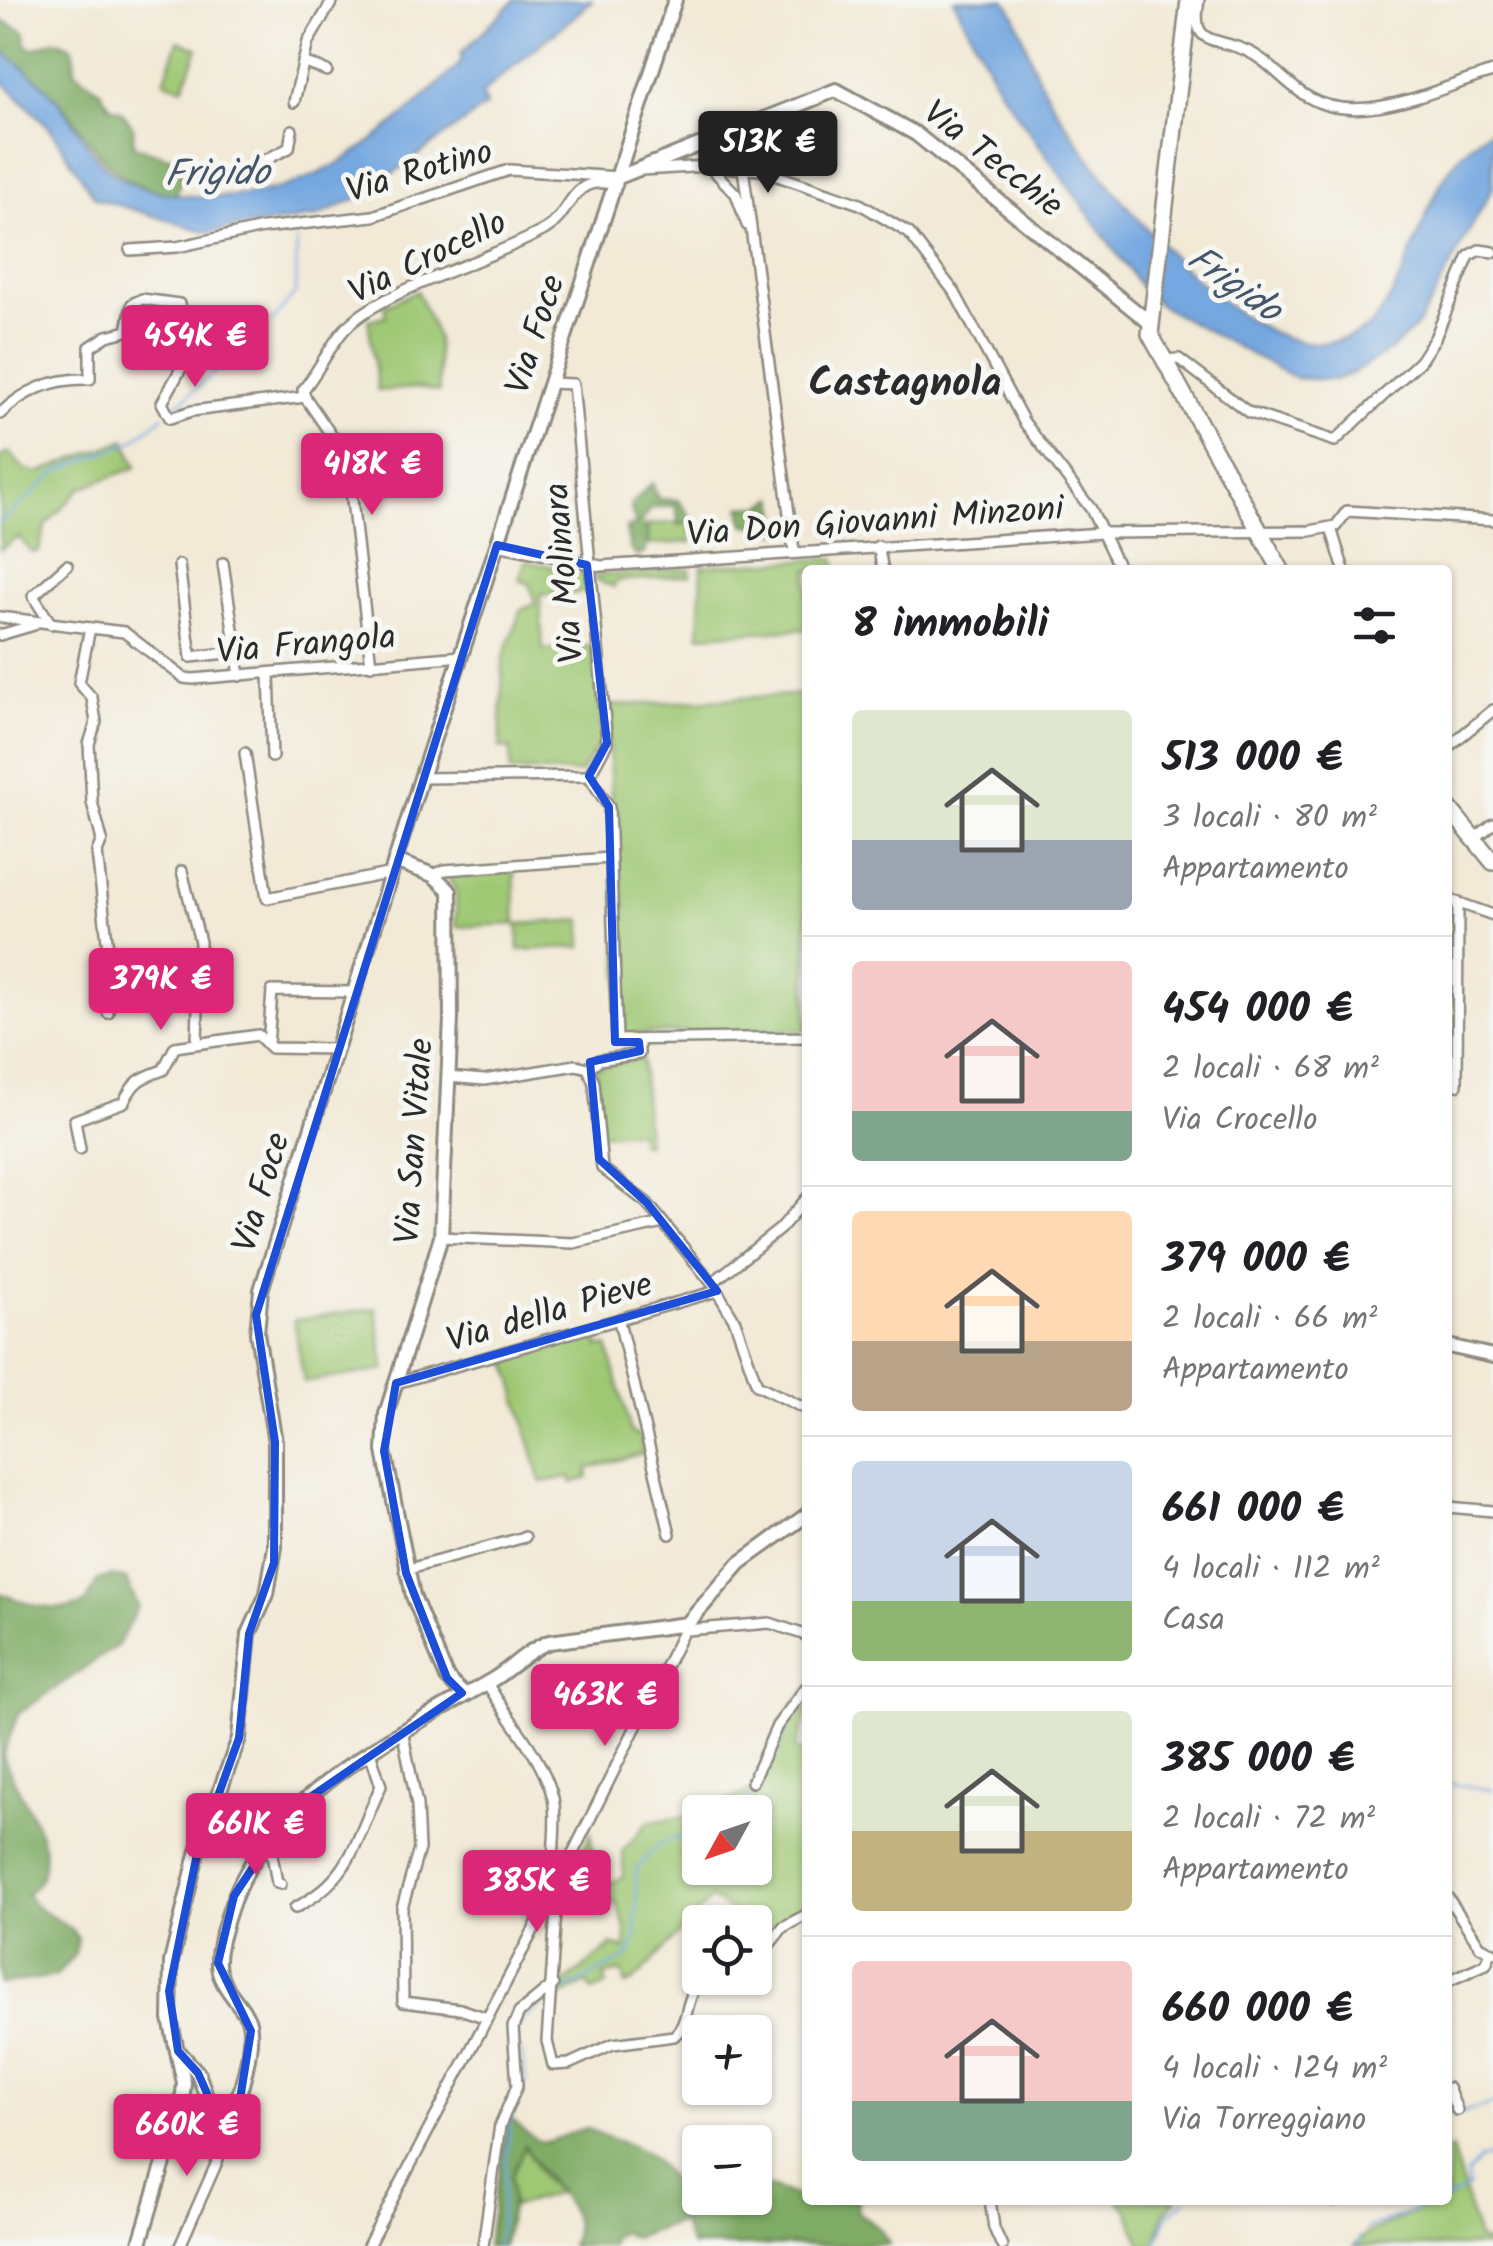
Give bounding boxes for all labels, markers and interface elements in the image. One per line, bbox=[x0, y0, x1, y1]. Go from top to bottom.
street label: Via Tecchie bbox=[910, 87, 1075, 234]
pin: 513K € bbox=[687, 111, 849, 196]
text: 513K € bbox=[720, 118, 816, 169]
street label: Via Rotino bbox=[340, 125, 500, 220]
water label: Frigido bbox=[164, 144, 273, 206]
street label: Via Crocello bbox=[340, 196, 517, 321]
water label: Frigido bbox=[1173, 231, 1296, 342]
street label: Via Foce bbox=[491, 268, 583, 402]
pin: 454K € bbox=[114, 305, 276, 390]
text: 454K € bbox=[144, 312, 246, 363]
district label: Castagnola bbox=[809, 352, 1001, 416]
pin: 418K € bbox=[291, 433, 453, 518]
text: 418K € bbox=[323, 440, 421, 491]
street label: Via Molinara bbox=[530, 480, 602, 665]
street label: Via Don Giovanni Minzoni bbox=[685, 482, 1067, 564]
text: 8 immobili bbox=[852, 592, 1049, 659]
icon: filters bbox=[1347, 598, 1402, 653]
street label: Via Frangola bbox=[214, 610, 398, 682]
text: 513 000 € bbox=[1162, 726, 1343, 793]
icon: home bbox=[932, 750, 1052, 870]
text: 3 locali · 80 m² bbox=[1162, 793, 1377, 844]
text: Appartamento bbox=[1162, 844, 1349, 895]
pin: 379K € bbox=[80, 948, 242, 1033]
text: 379K € bbox=[111, 955, 211, 1006]
text: 454 000 € bbox=[1162, 977, 1353, 1044]
icon: home bbox=[932, 1001, 1052, 1121]
street label: Via San Vitale bbox=[381, 1036, 451, 1246]
text: 2 locali · 68 m² bbox=[1162, 1044, 1379, 1095]
text: Via Crocello bbox=[1162, 1095, 1318, 1146]
street label: Via Foce bbox=[218, 1126, 308, 1260]
text: 379 000 € bbox=[1162, 1227, 1350, 1294]
icon: home bbox=[932, 1251, 1052, 1371]
street label: Via della Pieve bbox=[440, 1258, 660, 1370]
text: 2 locali · 66 m² bbox=[1162, 1294, 1377, 1345]
text: Appartamento bbox=[1162, 1345, 1349, 1396]
text: 661 000 € bbox=[1162, 1477, 1344, 1544]
icon: home bbox=[932, 1501, 1052, 1621]
text: 4 locali · 112 m² bbox=[1162, 1544, 1380, 1595]
text: Casa bbox=[1162, 1595, 1225, 1646]
pin: 463K € bbox=[524, 1664, 686, 1749]
text: 463K € bbox=[553, 1671, 657, 1722]
text: 385 000 € bbox=[1162, 1727, 1355, 1794]
icon: home bbox=[932, 1751, 1052, 1871]
pin: 661K € bbox=[175, 1793, 337, 1878]
text: 2 locali · 72 m² bbox=[1162, 1794, 1375, 1845]
north arrow bbox=[682, 1795, 772, 1885]
map controls bbox=[682, 1795, 772, 2215]
text: 661K € bbox=[208, 1800, 304, 1851]
text: Appartamento bbox=[1162, 1845, 1349, 1896]
pin: 385K € bbox=[456, 1850, 618, 1935]
text: 385K € bbox=[485, 1857, 589, 1908]
button: locate bbox=[682, 1905, 772, 1995]
text: 660 000 € bbox=[1162, 1977, 1353, 2044]
icon: home bbox=[932, 2001, 1052, 2121]
button: + bbox=[682, 2015, 772, 2105]
text: 4 locali · 124 m² bbox=[1162, 2044, 1387, 2095]
pin: 660K € bbox=[106, 2094, 268, 2179]
text: Via Torreggiano bbox=[1162, 2095, 1366, 2146]
text: 660K € bbox=[136, 2101, 238, 2152]
button: − bbox=[682, 2125, 772, 2215]

